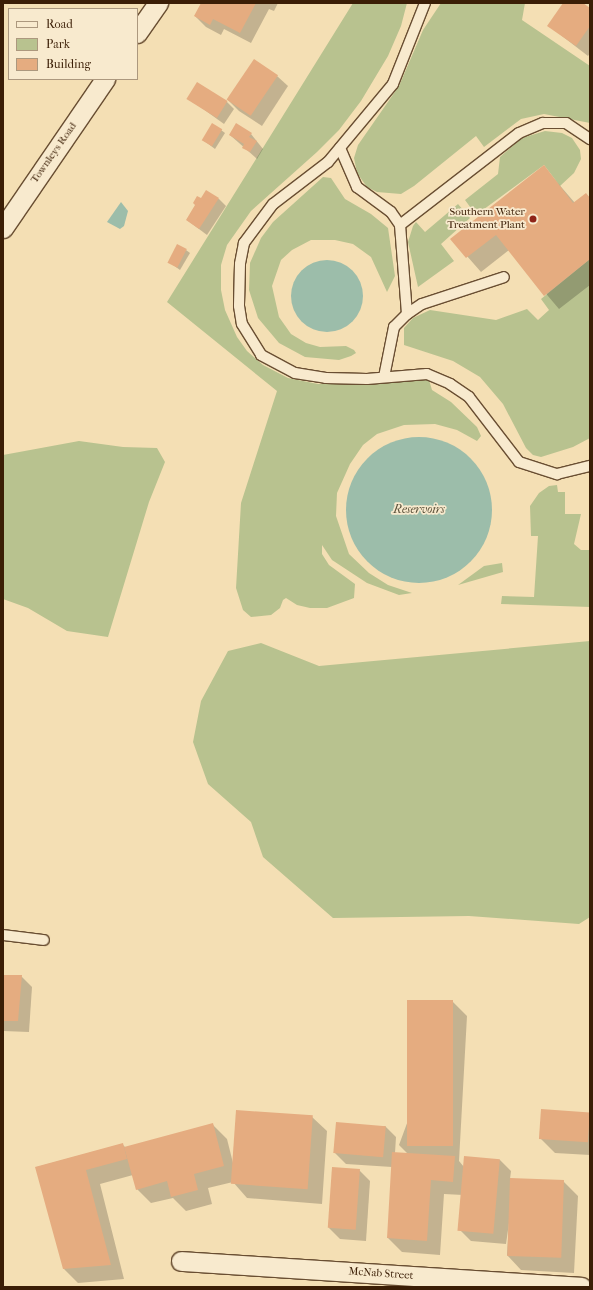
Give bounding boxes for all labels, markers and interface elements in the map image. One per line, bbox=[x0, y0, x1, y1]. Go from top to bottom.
legend bbox=[8, 8, 138, 80]
text: Road bbox=[46, 17, 73, 31]
text: Park bbox=[46, 37, 70, 51]
text: Building bbox=[46, 57, 91, 71]
street label: Townleys Road bbox=[28, 120, 80, 186]
place label: Southern Water Treatment Plant bbox=[447, 206, 525, 232]
marker: Southern Water Treatment Plant bbox=[528, 214, 538, 224]
water label: Reservoirs bbox=[393, 503, 445, 517]
street label: McNab Street bbox=[348, 1265, 414, 1283]

